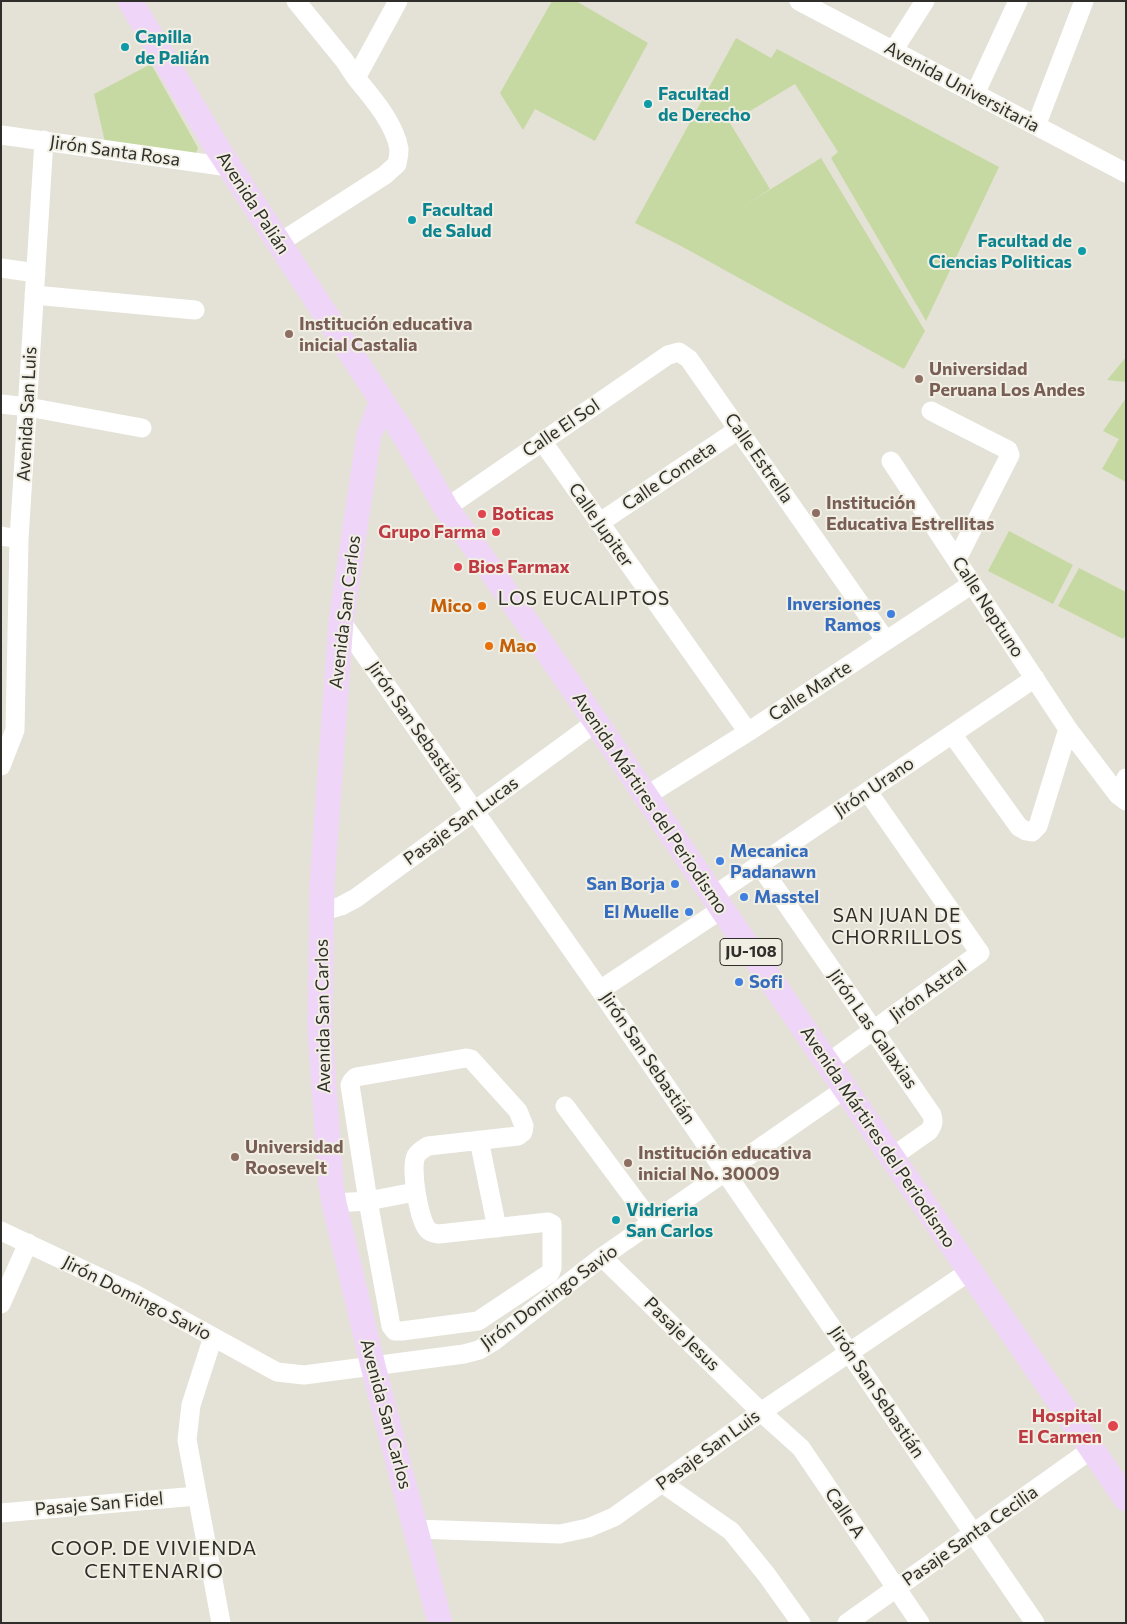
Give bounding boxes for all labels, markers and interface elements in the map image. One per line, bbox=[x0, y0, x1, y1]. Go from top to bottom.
place label: Capilla de Palián bbox=[135, 26, 209, 68]
street label: Avenida Universitaria bbox=[881, 37, 1043, 137]
marker: Capilla de Palián bbox=[119, 41, 131, 53]
place label: Facultad de Derecho bbox=[658, 83, 751, 126]
marker: Facultad de Derecho bbox=[642, 98, 654, 110]
street label: Jirón Santa Rosa bbox=[48, 131, 182, 171]
street label: Avenida Palián bbox=[212, 148, 294, 258]
place label: Facultad de Salud bbox=[422, 199, 493, 242]
marker: Facultad de Salud bbox=[406, 214, 418, 226]
place label: Facultad de Ciencias Politicas bbox=[928, 230, 1072, 272]
marker: Facultad de Ciencias Politicas bbox=[1076, 245, 1088, 257]
place label: Institución educativa inicial Castalia bbox=[299, 313, 472, 356]
marker: Institución educativa inicial Castalia bbox=[283, 328, 295, 340]
street label: Avenida San Luis bbox=[13, 346, 41, 482]
place label: Universidad Peruana Los Andes bbox=[929, 358, 1085, 400]
marker: Universidad Peruana Los Andes bbox=[913, 373, 925, 385]
street label: Calle El Sol bbox=[518, 394, 604, 462]
street label: Calle Estrella bbox=[720, 409, 798, 507]
street label: Calle Cometa bbox=[618, 437, 720, 515]
street label: Calle Jupiter bbox=[564, 479, 638, 571]
place label: Institución Educativa Estrellitas bbox=[826, 492, 994, 534]
place label: Boticas bbox=[492, 503, 554, 525]
marker: Institución Educativa Estrellitas bbox=[810, 507, 822, 519]
marker: Boticas bbox=[476, 508, 488, 520]
place label: Grupo Farma bbox=[378, 521, 486, 543]
marker: Grupo Farma bbox=[490, 526, 502, 538]
street label: Avenida San Carlos bbox=[325, 534, 365, 690]
street label: Calle Neptuno bbox=[947, 553, 1029, 661]
place label: Bios Farmax bbox=[468, 556, 570, 578]
marker: Bios Farmax bbox=[452, 561, 464, 573]
district label: LOS EUCALIPTOS bbox=[496, 588, 672, 610]
place label: Inversiones Ramos bbox=[787, 593, 881, 636]
place label: Mico bbox=[430, 595, 472, 617]
marker: Mico bbox=[476, 600, 488, 612]
marker: Inversiones Ramos bbox=[885, 608, 897, 620]
place label: Mao bbox=[499, 635, 536, 657]
marker: Mao bbox=[483, 640, 495, 652]
street label: Calle Marte bbox=[765, 656, 855, 726]
street label: Jirón San Sebastián bbox=[363, 657, 469, 797]
street label: Avenida Mártires del Periodismo bbox=[568, 688, 732, 918]
street label: Jirón Urano bbox=[830, 752, 918, 822]
street label: Pasaje San Lucas bbox=[399, 772, 523, 870]
place label: Mecanica Padanawn bbox=[730, 840, 816, 882]
marker: Mecanica Padanawn bbox=[714, 855, 726, 867]
place label: San Borja bbox=[586, 873, 665, 895]
marker: San Borja bbox=[669, 878, 681, 890]
place label: Masstel bbox=[754, 886, 819, 908]
marker: Masstel bbox=[738, 891, 750, 903]
place label: El Muelle bbox=[604, 901, 679, 923]
district label: SAN JUAN DE CHORRILLOS bbox=[830, 905, 964, 949]
marker: El Muelle bbox=[683, 906, 695, 918]
street label: Avenida San Carlos bbox=[311, 939, 335, 1093]
road number: JU-108 bbox=[720, 939, 782, 966]
street label: Jirón Astral bbox=[885, 956, 971, 1026]
street label: Jirón Las Galaxias bbox=[824, 965, 922, 1093]
place label: Sofi bbox=[749, 971, 783, 993]
marker: Sofi bbox=[733, 976, 745, 988]
street label: Jirón San Sebastián bbox=[596, 988, 700, 1128]
street label: Avenida Mártires del Periodismo bbox=[796, 1022, 960, 1252]
place label: Universidad Roosevelt bbox=[245, 1136, 344, 1178]
place label: Institución educativa inicial No. 30009 bbox=[638, 1142, 811, 1184]
marker: Universidad Roosevelt bbox=[229, 1151, 241, 1163]
marker: Institución educativa inicial No. 30009 bbox=[622, 1157, 634, 1169]
place label: Vidrieria San Carlos bbox=[626, 1199, 713, 1242]
marker: Vidrieria San Carlos bbox=[610, 1214, 622, 1226]
street label: Jirón Domingo Savio bbox=[476, 1240, 622, 1354]
street label: Jirón Domingo Savio bbox=[59, 1251, 215, 1345]
street label: Pasaje Jesus bbox=[640, 1293, 724, 1375]
street label: Jirón San Sebastián bbox=[825, 1322, 929, 1462]
street label: Avenida San Carlos bbox=[356, 1337, 416, 1491]
street label: Pasaje San Luis bbox=[652, 1405, 764, 1495]
place label: Hospital El Carmen bbox=[1018, 1405, 1102, 1448]
marker: Hospital El Carmen bbox=[1106, 1419, 1120, 1433]
street label: Pasaje Santa Cecilia bbox=[898, 1481, 1042, 1591]
street label: Calle A bbox=[820, 1484, 870, 1542]
street label: Pasaje San Fidel bbox=[34, 1488, 164, 1520]
district label: COOP. DE VIVIENDA CENTENARIO bbox=[49, 1536, 259, 1583]

